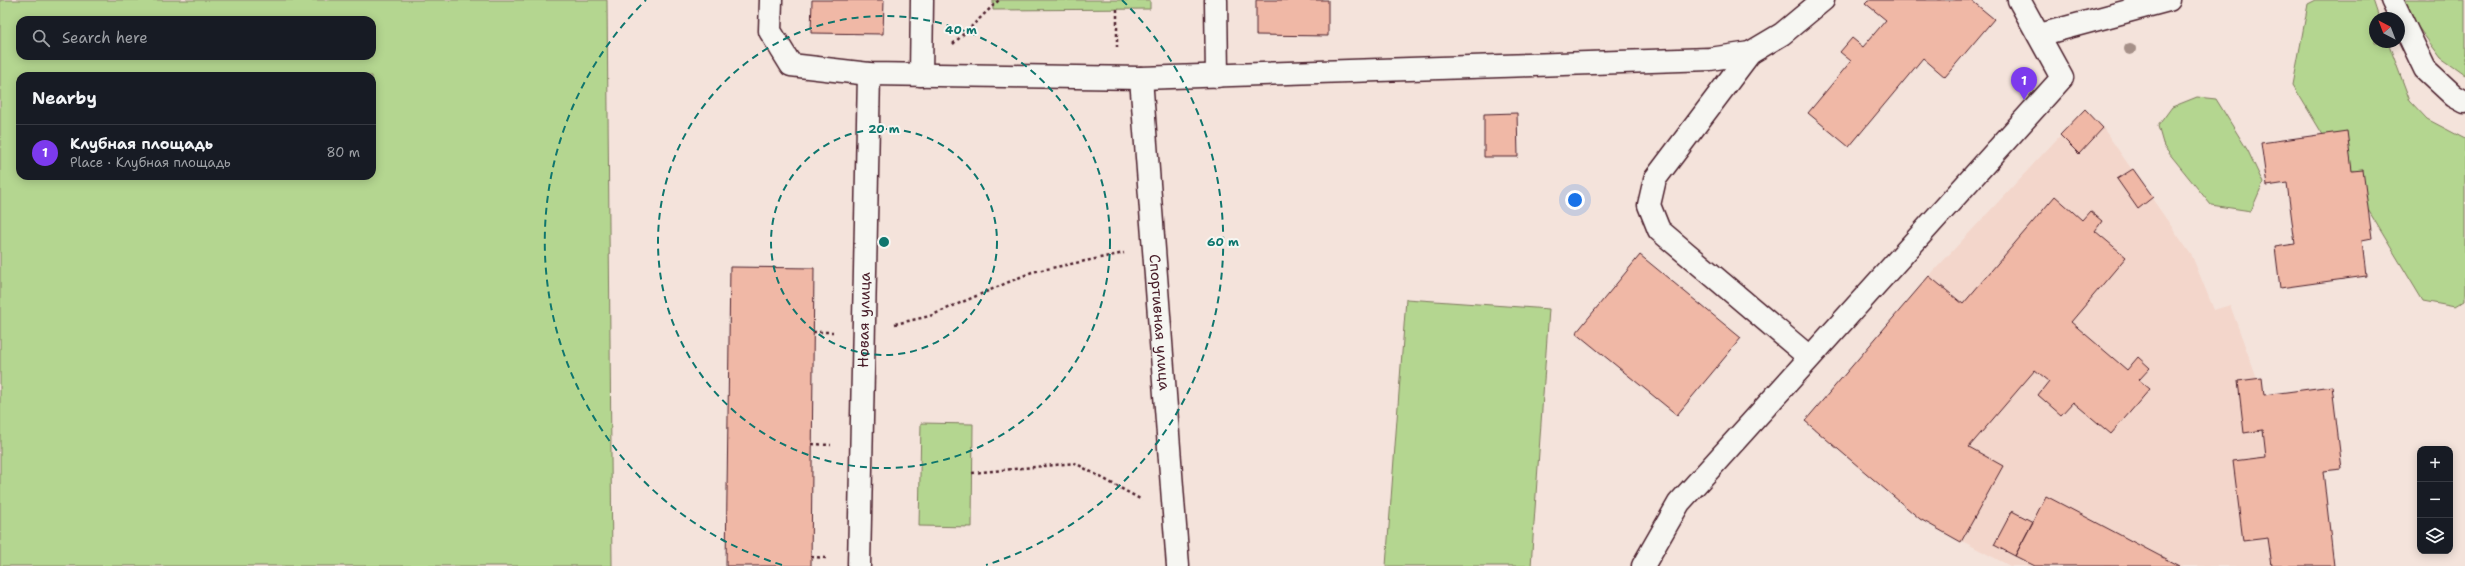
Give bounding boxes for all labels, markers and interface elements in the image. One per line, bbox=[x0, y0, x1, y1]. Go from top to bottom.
north arrow bbox=[2369, 12, 2405, 48]
search box bbox=[16, 16, 376, 60]
text: 40 m bbox=[945, 22, 977, 38]
icon: search bbox=[30, 27, 52, 49]
text: Search here bbox=[62, 28, 148, 48]
pin: 1 bbox=[2011, 67, 2037, 100]
text: Nearby bbox=[32, 87, 97, 109]
text: 20 m bbox=[868, 121, 900, 137]
text: Клубная площадь bbox=[70, 134, 213, 154]
text: 1 bbox=[42, 144, 48, 161]
text: 80 m bbox=[326, 144, 360, 161]
text: Place · Клубная площадь bbox=[70, 154, 231, 171]
your location bbox=[1565, 190, 1585, 210]
text: 60 m bbox=[1207, 234, 1239, 250]
centre of rings bbox=[877, 235, 891, 249]
street label: Спортивная улица bbox=[1144, 253, 1175, 392]
street label: Новая улица bbox=[853, 271, 875, 368]
map controls bbox=[2417, 446, 2453, 554]
button: + bbox=[2417, 446, 2453, 482]
button: − bbox=[2417, 482, 2453, 518]
button: layers bbox=[2417, 518, 2453, 554]

